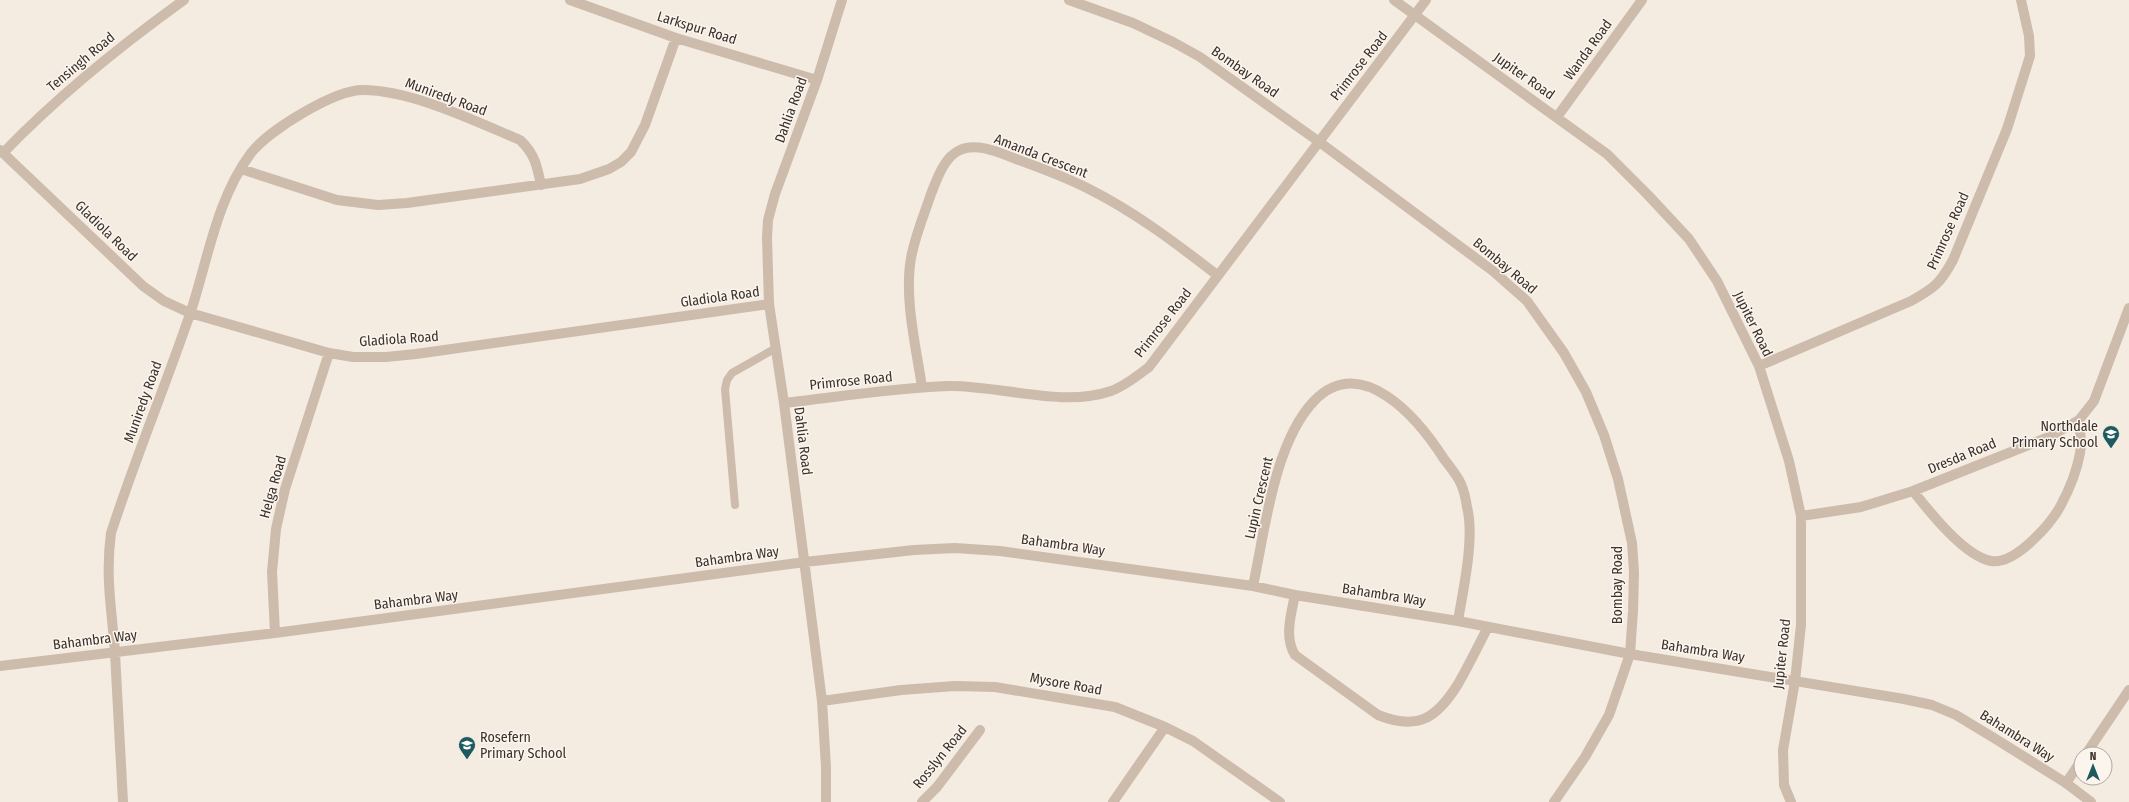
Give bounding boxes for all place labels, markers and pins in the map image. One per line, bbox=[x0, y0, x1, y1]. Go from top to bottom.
place label: Northdale Primary School bbox=[2012, 418, 2098, 451]
school or university icon: Northdale Primary School bbox=[2101, 424, 2121, 449]
place label: Rosefern Primary School bbox=[480, 729, 567, 762]
school or university icon: Rosefern Primary School bbox=[457, 735, 477, 760]

